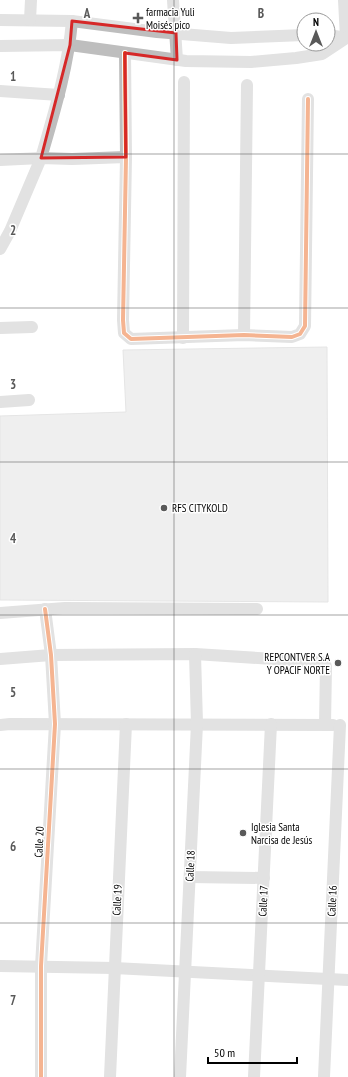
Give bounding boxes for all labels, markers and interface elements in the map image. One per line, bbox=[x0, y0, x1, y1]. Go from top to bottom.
text: A bbox=[83, 5, 91, 22]
place label: farmacia Yuli Moisés pico bbox=[146, 5, 195, 32]
text: B bbox=[258, 5, 264, 22]
north arrow bbox=[296, 12, 336, 52]
marker: farmacia Yuli Moisés pico bbox=[133, 13, 143, 23]
text: N bbox=[313, 15, 319, 29]
text: 1 bbox=[10, 68, 16, 85]
text: 2 bbox=[10, 222, 16, 239]
text: 3 bbox=[10, 376, 16, 393]
place label: RFS CITYKOLD bbox=[172, 501, 228, 515]
marker: RFS CITYKOLD bbox=[159, 503, 169, 513]
text: 4 bbox=[10, 530, 17, 547]
place label: REPCONTVER S.A Y OPACIF NORTE bbox=[264, 650, 331, 677]
marker: REPCONTVER S.A Y OPACIF NORTE bbox=[333, 658, 343, 668]
text: 5 bbox=[10, 684, 16, 701]
place label: Iglesia Santa Narcisa de Jesús bbox=[251, 820, 312, 847]
street label: Calle 20 bbox=[31, 826, 47, 858]
marker: Iglesia Santa Narcisa de Jesús bbox=[238, 828, 248, 838]
text: 6 bbox=[10, 838, 16, 855]
street label: Calle 18 bbox=[182, 850, 198, 882]
street label: Calle 19 bbox=[109, 884, 125, 916]
street label: Calle 17 bbox=[255, 885, 271, 917]
street label: Calle 16 bbox=[324, 885, 340, 917]
text: 7 bbox=[10, 992, 16, 1009]
scale bar bbox=[208, 1039, 297, 1065]
text: 50 m bbox=[214, 1045, 235, 1060]

